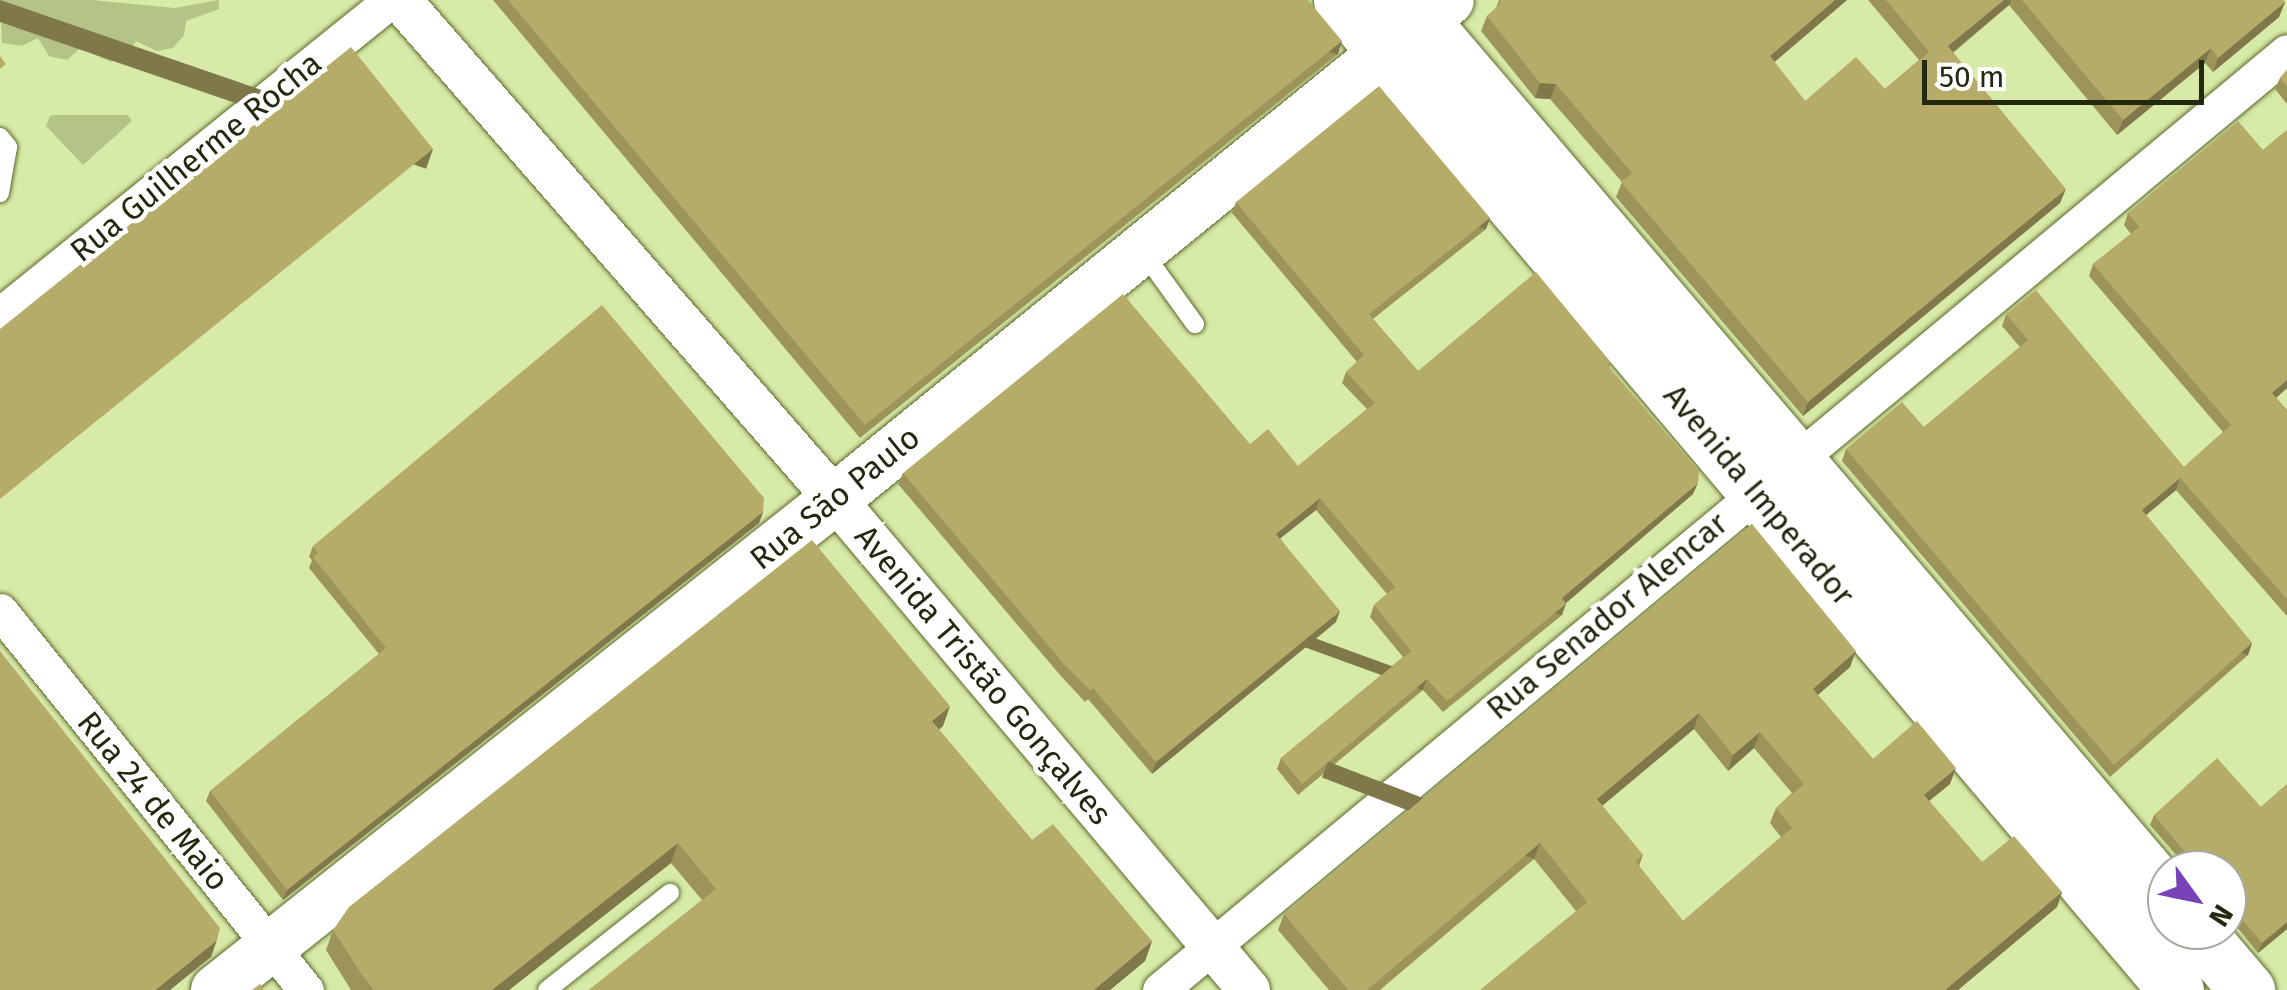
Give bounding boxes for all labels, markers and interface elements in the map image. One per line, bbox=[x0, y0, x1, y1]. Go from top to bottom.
scale bar bbox=[1927, 40, 2210, 102]
street label: Rua Guilherme Rocha bbox=[63, 44, 329, 270]
text: 50 m bbox=[1939, 59, 2004, 95]
street label: Avenida Imperador bbox=[1655, 377, 1863, 613]
street label: Rua São Paulo bbox=[743, 418, 927, 578]
street label: Rua Senador Alencar bbox=[1479, 504, 1735, 728]
street label: Avenida Tristão Gonçalves bbox=[847, 518, 1119, 832]
street label: Rua 24 de Maio bbox=[69, 704, 237, 898]
north arrow bbox=[2147, 850, 2247, 950]
text: N bbox=[2202, 899, 2240, 932]

